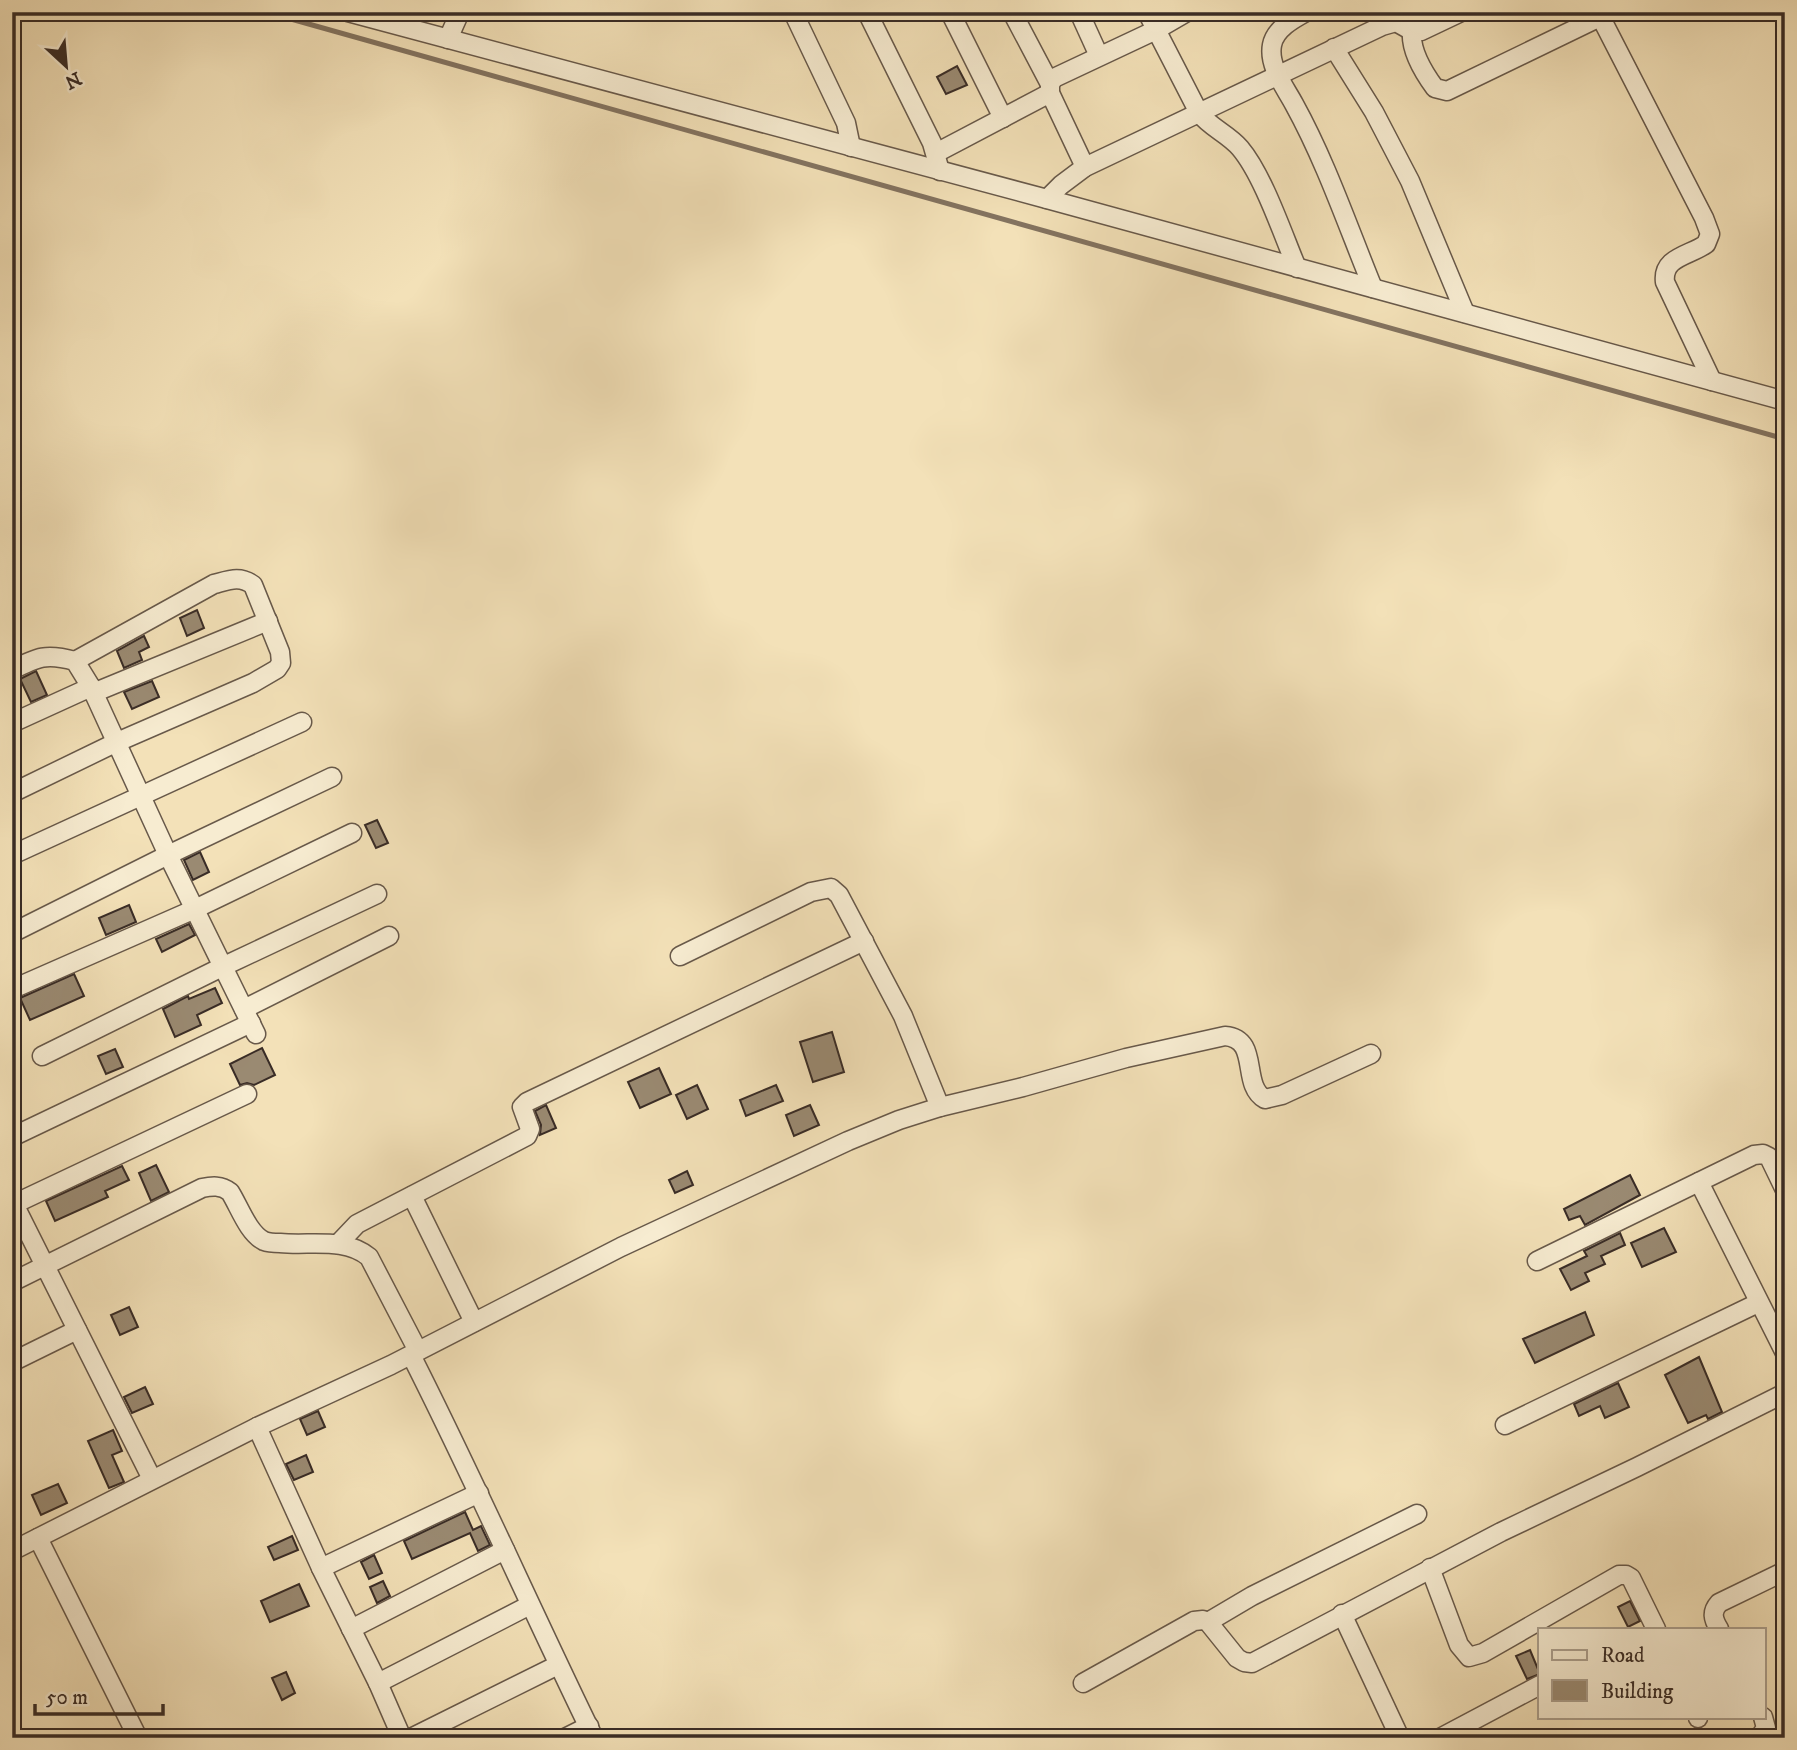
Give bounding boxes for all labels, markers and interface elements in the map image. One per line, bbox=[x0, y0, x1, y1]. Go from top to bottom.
north arrow bbox=[32, 32, 102, 102]
text: N bbox=[60, 66, 85, 94]
legend bbox=[1538, 1628, 1766, 1718]
text: Road bbox=[1601, 1643, 1645, 1669]
scale bar bbox=[35, 1673, 163, 1717]
text: Building bbox=[1601, 1679, 1674, 1705]
text: 50 m bbox=[46, 1685, 88, 1711]

